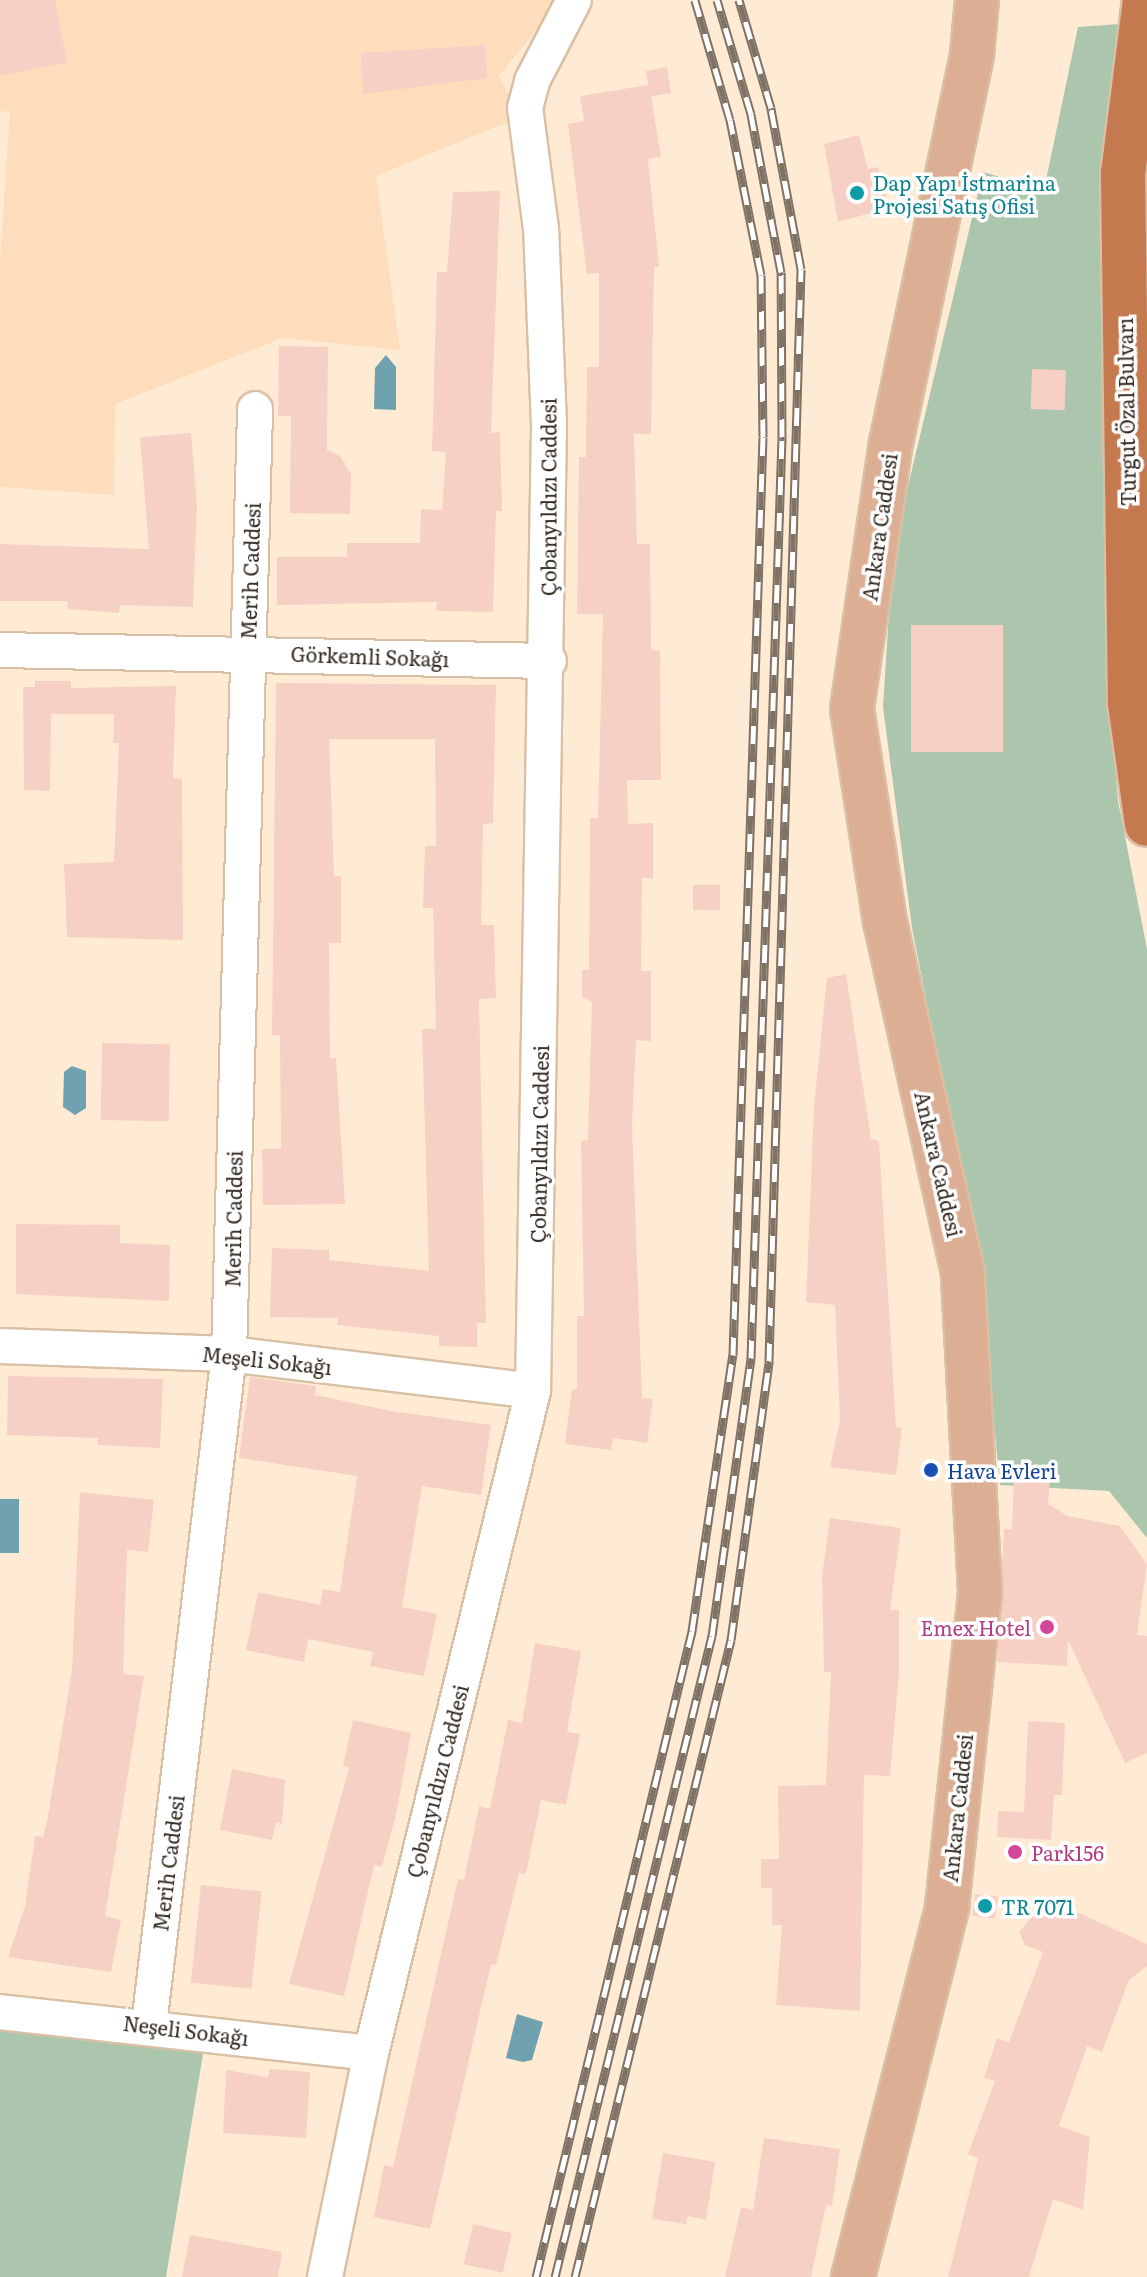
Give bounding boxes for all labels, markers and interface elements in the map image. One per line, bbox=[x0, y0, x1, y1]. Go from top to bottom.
place label: Dap Yapı İstmarina Projesi Satış Ofisi bbox=[873, 170, 1056, 217]
marker: Dap Yapı İstmarina Projesi Satış Ofisi bbox=[848, 184, 866, 202]
street label: Turgut Özal Bulvarı bbox=[1112, 318, 1140, 506]
street label: Çobanyıldızı Caddesi bbox=[536, 398, 560, 596]
street label: Ankara Caddesi bbox=[857, 452, 901, 602]
street label: Merih Caddesi bbox=[236, 502, 264, 640]
street label: Görkemli Sokağı bbox=[290, 641, 450, 671]
street label: Çobanyıldızı Caddesi bbox=[525, 1045, 553, 1243]
street label: Ankara Caddesi bbox=[911, 1089, 967, 1239]
street label: Merih Caddesi bbox=[220, 1150, 246, 1288]
street label: Meşeli Sokağı bbox=[201, 1341, 333, 1379]
place label: Hava Evleri bbox=[947, 1458, 1056, 1482]
marker: Hava Evleri bbox=[922, 1461, 940, 1479]
place label: Emex Hotel bbox=[921, 1615, 1031, 1639]
marker: Emex Hotel bbox=[1038, 1618, 1056, 1636]
street label: Çobanyıldızı Caddesi bbox=[401, 1682, 473, 1880]
street label: Ankara Caddesi bbox=[937, 1733, 977, 1883]
street label: Merih Caddesi bbox=[148, 1793, 188, 1933]
place label: Park156 bbox=[1031, 1840, 1104, 1864]
marker: Park156 bbox=[1006, 1843, 1024, 1861]
place label: TR 7071 bbox=[1001, 1894, 1074, 1918]
marker: TR 7071 bbox=[976, 1897, 994, 1915]
street label: Neşeli Sokağı bbox=[122, 2010, 250, 2050]

